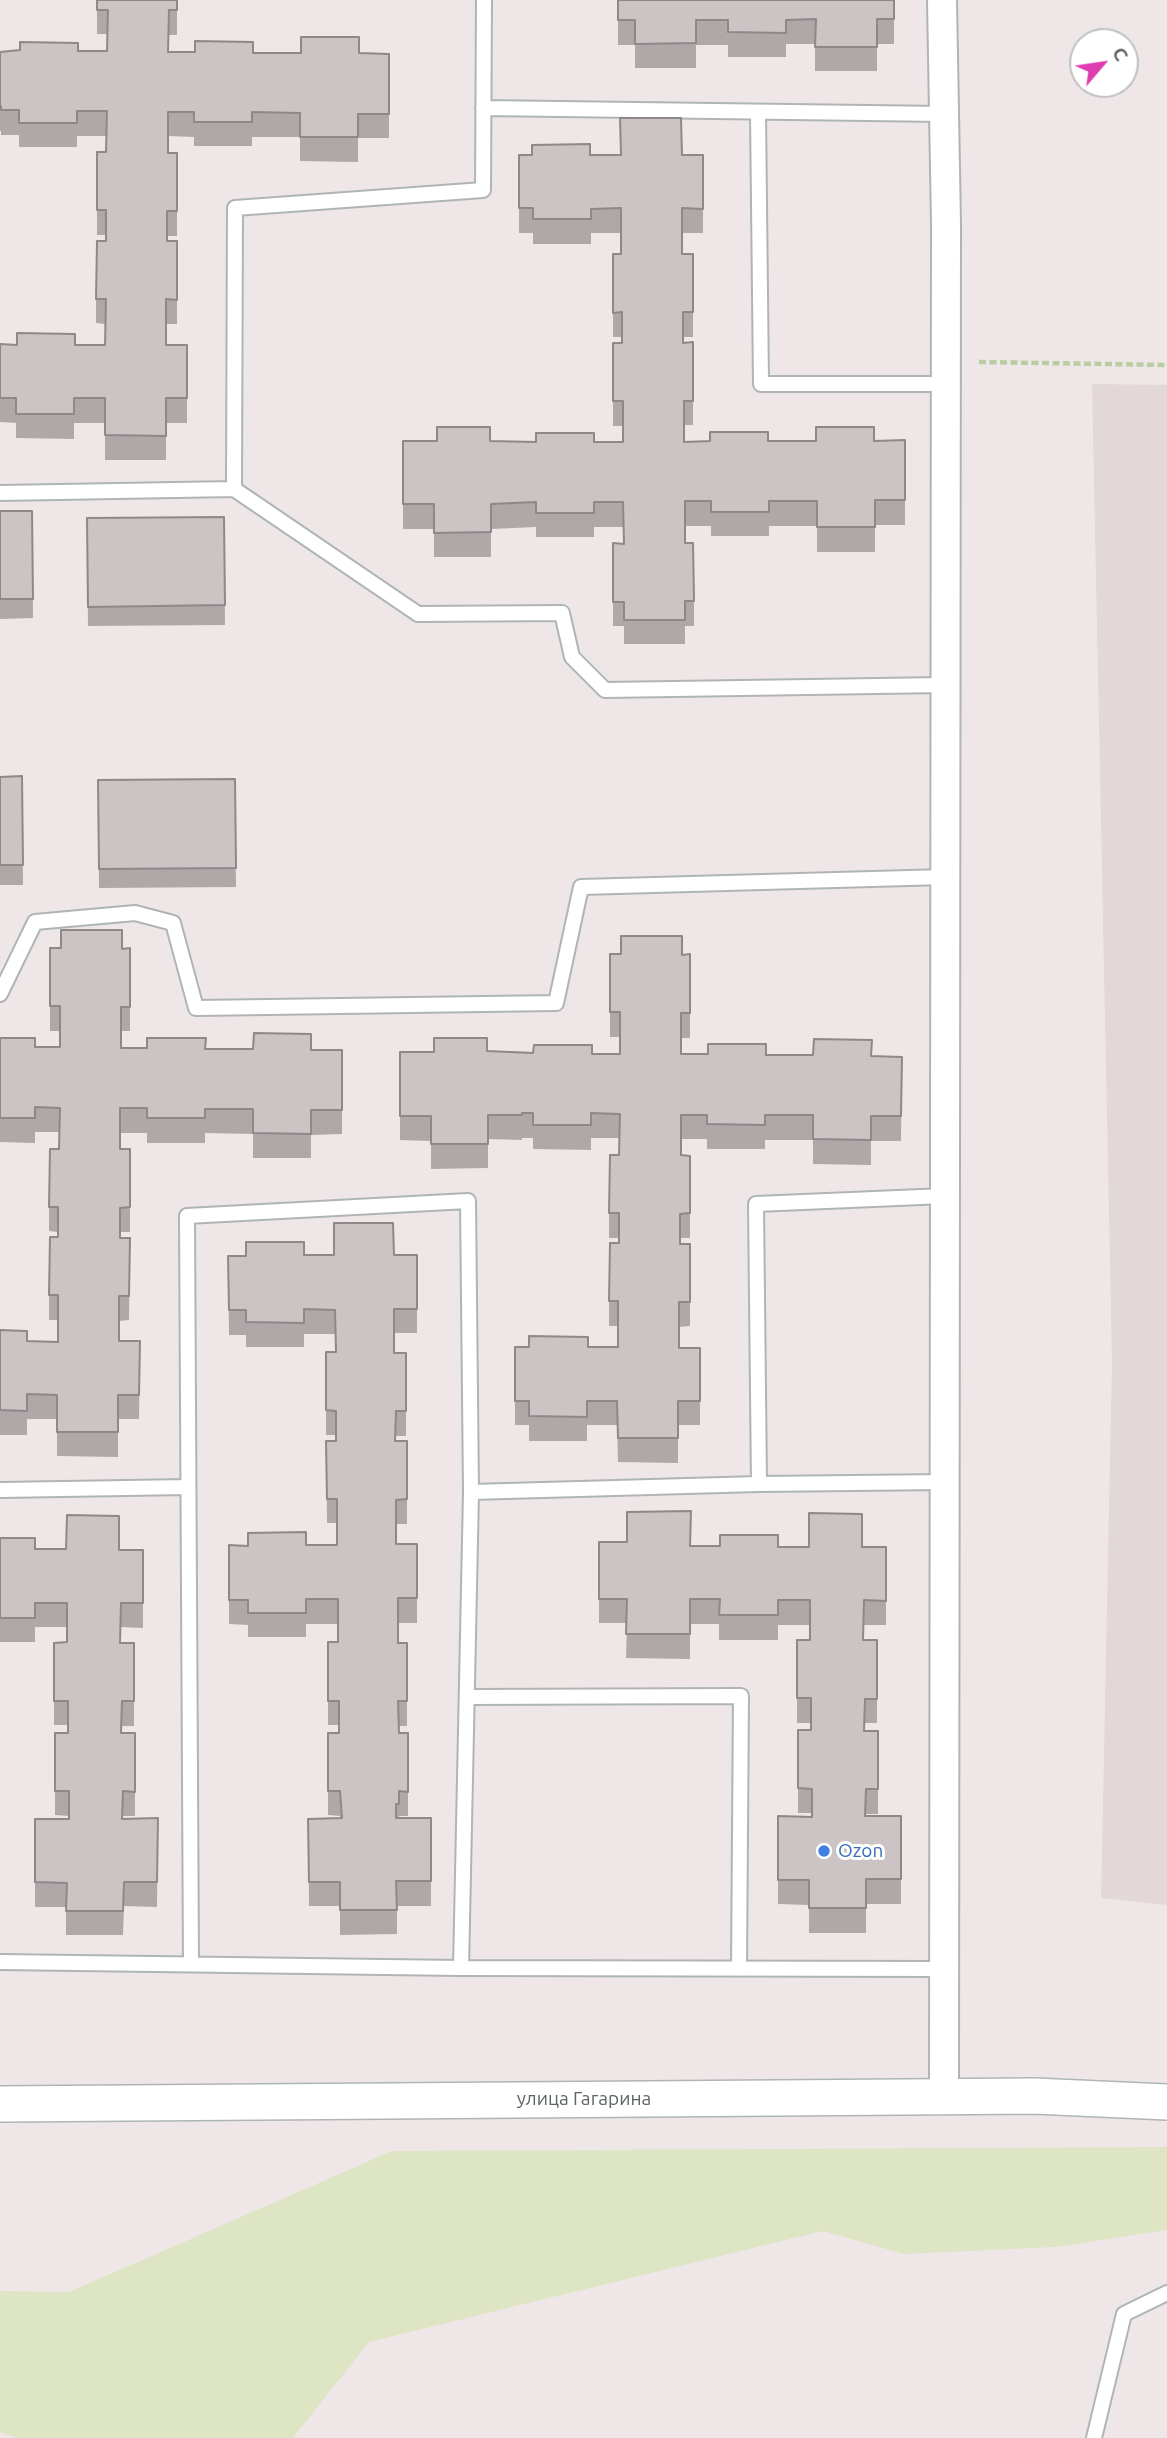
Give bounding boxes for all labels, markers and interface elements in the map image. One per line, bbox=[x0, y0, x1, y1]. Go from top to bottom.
north arrow bbox=[1069, 28, 1139, 98]
text: С bbox=[1108, 43, 1133, 64]
place label: Ozon bbox=[838, 1840, 883, 1862]
marker: Ozon bbox=[816, 1843, 832, 1859]
street label: улица Гагарина bbox=[517, 2088, 651, 2110]

